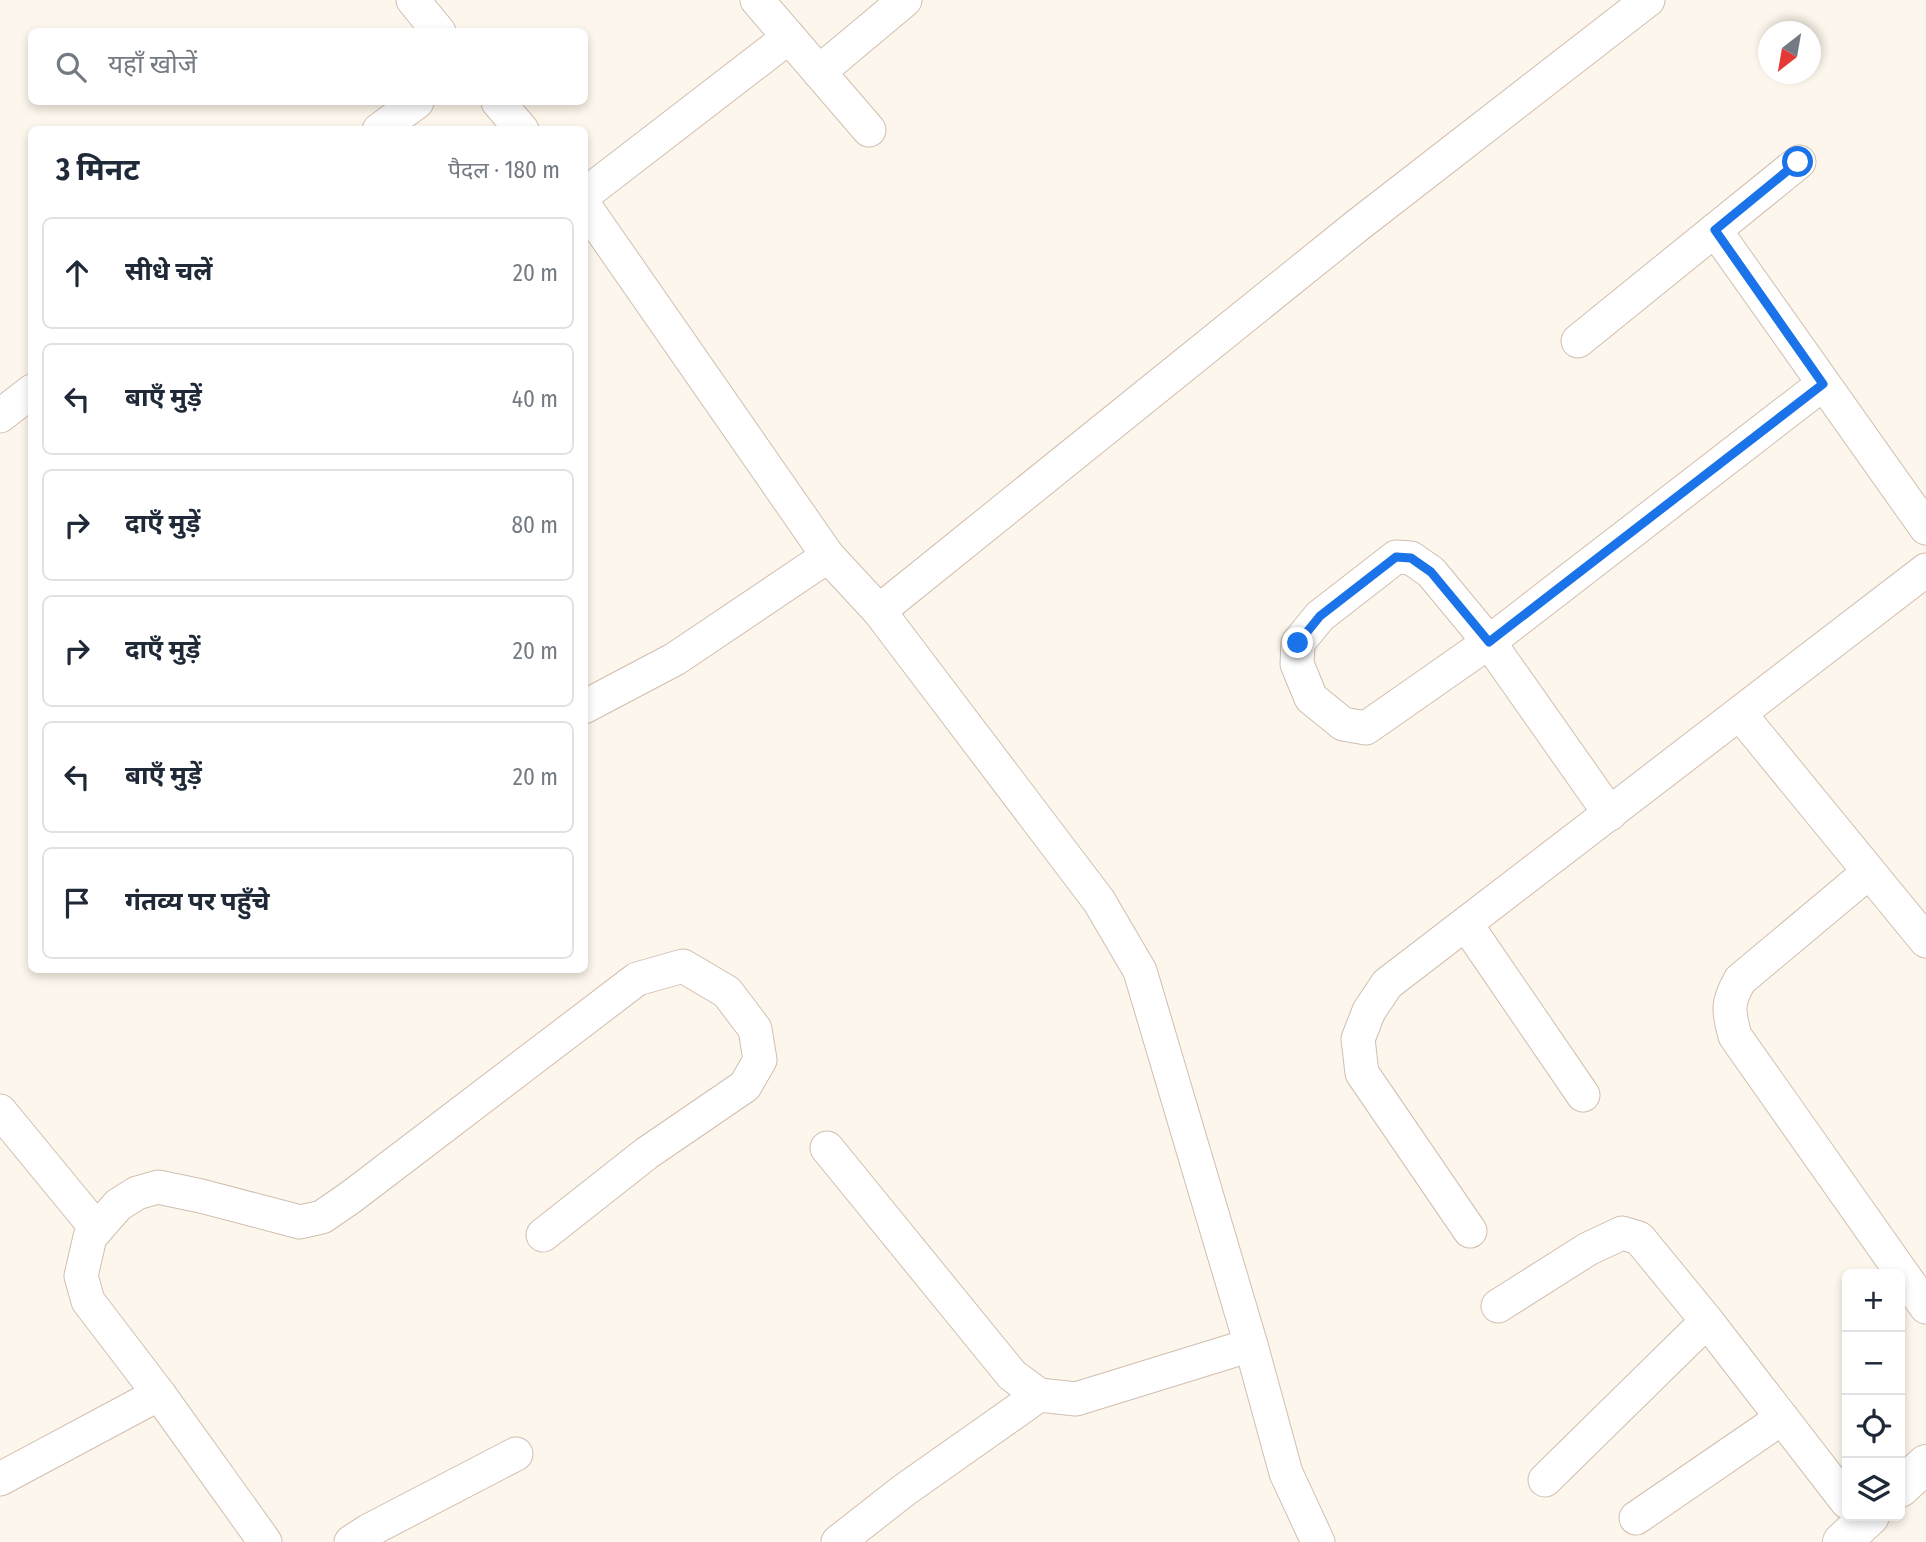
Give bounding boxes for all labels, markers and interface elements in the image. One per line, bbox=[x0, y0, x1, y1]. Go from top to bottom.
north arrow bbox=[1758, 21, 1821, 84]
search box bbox=[28, 28, 588, 105]
icon: search bbox=[52, 48, 90, 86]
text: यहाँ खोजें bbox=[108, 49, 197, 80]
route start bbox=[1782, 146, 1813, 177]
text: 3 मिनट bbox=[56, 152, 139, 188]
text: पैदल · 180 m bbox=[448, 156, 560, 184]
icon: ahead bbox=[58, 254, 96, 292]
text: सीधे चलें bbox=[125, 256, 212, 287]
text: 20 m bbox=[513, 259, 558, 287]
icon: left bbox=[58, 380, 96, 418]
text: बाएँ मुड़ें bbox=[125, 382, 202, 413]
text: 40 m bbox=[512, 385, 558, 413]
icon: right bbox=[58, 506, 96, 544]
text: दाएँ मुड़ें bbox=[125, 508, 200, 539]
text: 80 m bbox=[511, 511, 558, 539]
route end bbox=[1282, 627, 1313, 658]
icon: right bbox=[58, 632, 96, 670]
text: दाएँ मुड़ें bbox=[125, 634, 200, 665]
text: 20 m bbox=[513, 637, 558, 665]
icon: left bbox=[58, 758, 96, 796]
text: बाएँ मुड़ें bbox=[125, 760, 202, 791]
text: 20 m bbox=[513, 763, 558, 791]
icon: arrive bbox=[58, 884, 96, 922]
text: गंतव्य पर पहुँचे bbox=[125, 886, 269, 917]
map controls bbox=[1842, 1269, 1905, 1521]
button: + bbox=[1842, 1269, 1905, 1332]
button: − bbox=[1842, 1332, 1905, 1395]
button: locate bbox=[1842, 1395, 1905, 1458]
button: layers bbox=[1842, 1458, 1905, 1521]

